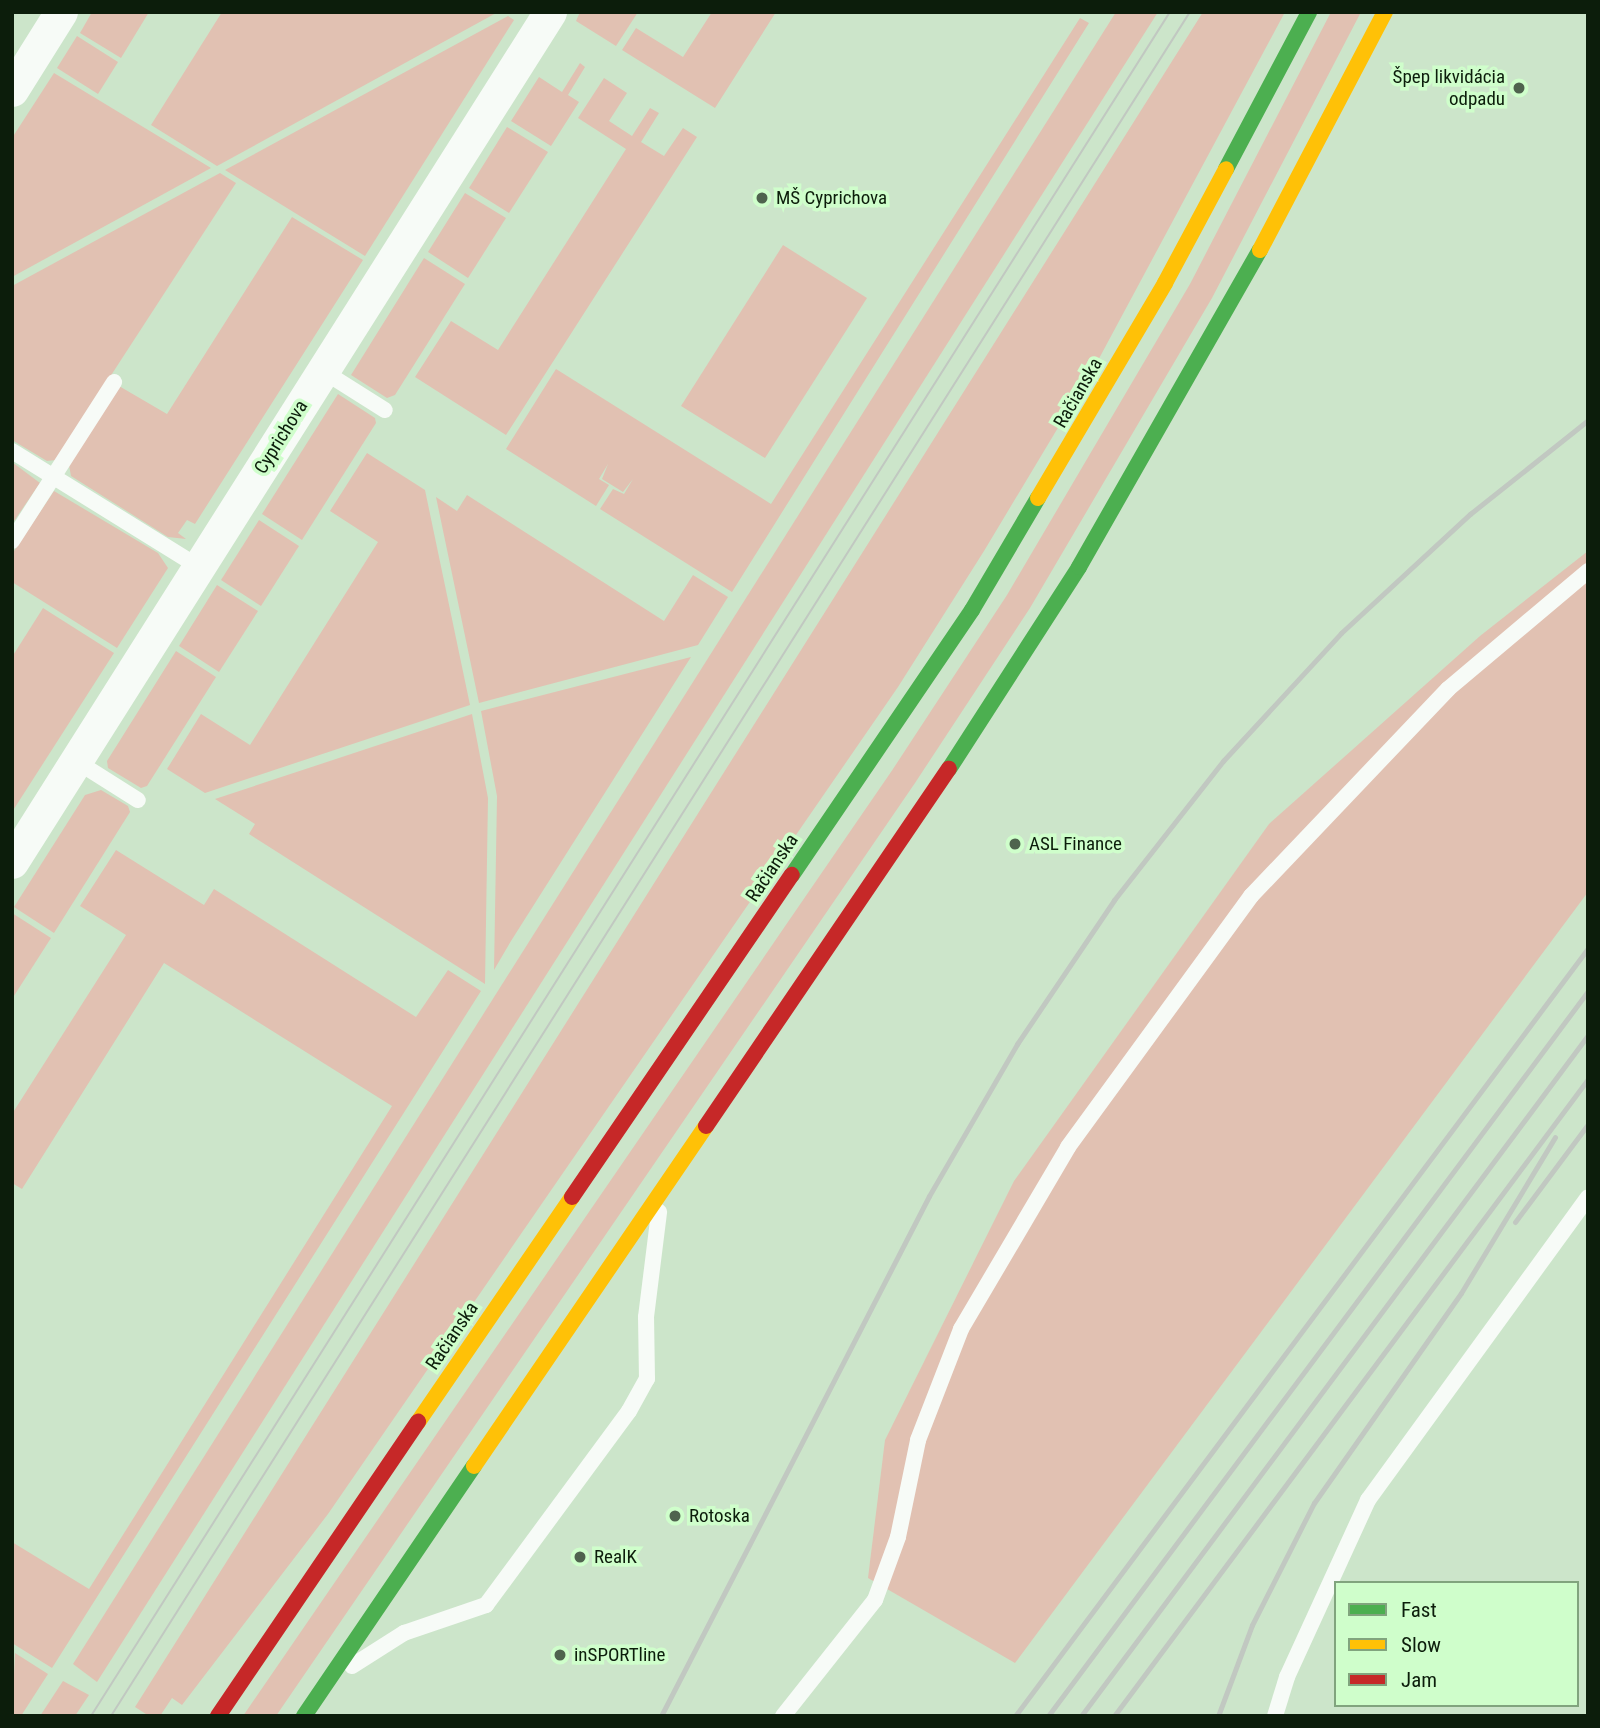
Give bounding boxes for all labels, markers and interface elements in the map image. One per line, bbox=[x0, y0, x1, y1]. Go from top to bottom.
place label: Špep likvidácia odpadu bbox=[1393, 66, 1505, 110]
marker: Špep likvidácia odpadu bbox=[1511, 80, 1527, 96]
place label: MŠ Cyprichova bbox=[776, 187, 887, 209]
marker: MŠ Cyprichova bbox=[754, 190, 770, 206]
street label: Račianska bbox=[1049, 354, 1107, 432]
street label: Cyprichova bbox=[249, 396, 313, 478]
street label: Račianska bbox=[741, 830, 803, 906]
place label: ASL Finance bbox=[1029, 833, 1122, 855]
marker: ASL Finance bbox=[1007, 836, 1023, 852]
street label: Račianska bbox=[421, 1298, 483, 1374]
place label: Rotoska bbox=[689, 1505, 750, 1527]
marker: Rotoska bbox=[667, 1508, 683, 1524]
place label: RealK bbox=[594, 1546, 637, 1568]
marker: RealK bbox=[572, 1549, 588, 1565]
legend bbox=[1334, 1581, 1579, 1707]
text: Fast bbox=[1401, 1598, 1437, 1622]
text: Slow bbox=[1401, 1633, 1441, 1657]
place label: inSPORTline bbox=[574, 1644, 665, 1666]
marker: inSPORTline bbox=[552, 1647, 568, 1663]
text: Jam bbox=[1401, 1668, 1437, 1692]

